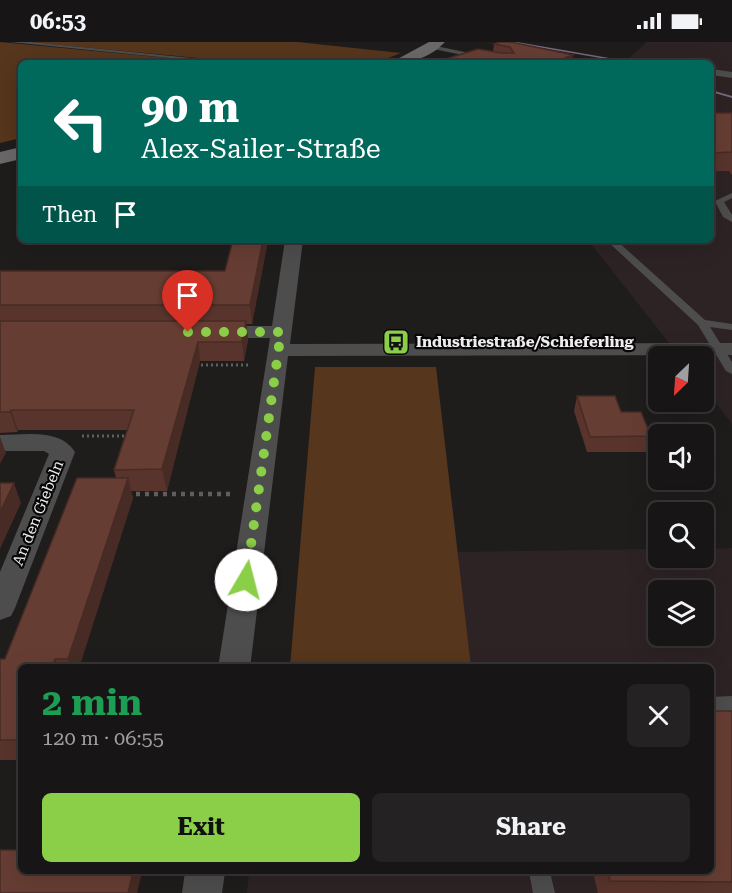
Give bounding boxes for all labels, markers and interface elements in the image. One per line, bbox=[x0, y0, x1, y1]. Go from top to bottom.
text: 06:53 bbox=[30, 9, 86, 34]
text: 90 m bbox=[141, 83, 239, 132]
icon: left bbox=[42, 84, 120, 162]
text: Alex-Sailer-Straße bbox=[141, 133, 381, 165]
icon: arrive bbox=[109, 198, 142, 231]
text: Then bbox=[42, 202, 97, 227]
pin bbox=[162, 270, 213, 332]
icon: arrive bbox=[171, 279, 204, 312]
bus stop icon: Industriestraße/Schieferling bbox=[381, 327, 411, 357]
place label: Industriestraße/Schieferling bbox=[416, 333, 634, 351]
north arrow bbox=[648, 346, 714, 412]
map controls bbox=[648, 346, 714, 646]
button: sound bbox=[648, 424, 714, 490]
street label: An den Giebeln bbox=[9, 457, 67, 568]
button: search bbox=[648, 502, 714, 568]
position arrow bbox=[214, 548, 278, 612]
button: layers bbox=[648, 580, 714, 646]
text: 2 min bbox=[42, 682, 142, 724]
button: close bbox=[627, 684, 690, 747]
text: 120 m · 06:55 bbox=[42, 726, 164, 750]
button: Exit bbox=[42, 793, 360, 862]
button: Share bbox=[372, 793, 690, 862]

